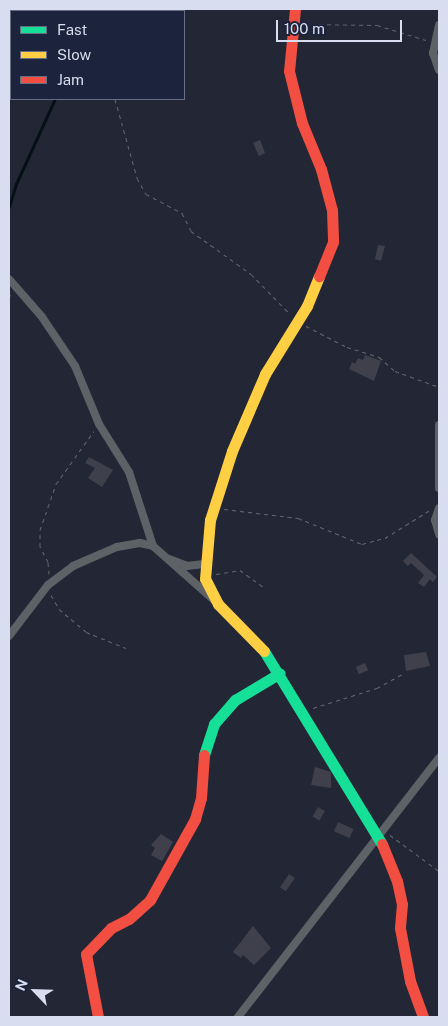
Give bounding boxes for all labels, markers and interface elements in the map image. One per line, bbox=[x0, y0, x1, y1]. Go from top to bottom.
legend bbox=[10, 10, 185, 100]
scale bar bbox=[278, 10, 404, 42]
text: 100 m bbox=[284, 20, 325, 37]
text: Fast bbox=[57, 21, 87, 38]
text: Slow bbox=[57, 46, 91, 63]
text: Jam bbox=[57, 71, 84, 88]
north arrow bbox=[10, 966, 60, 1016]
text: N bbox=[12, 977, 31, 993]

